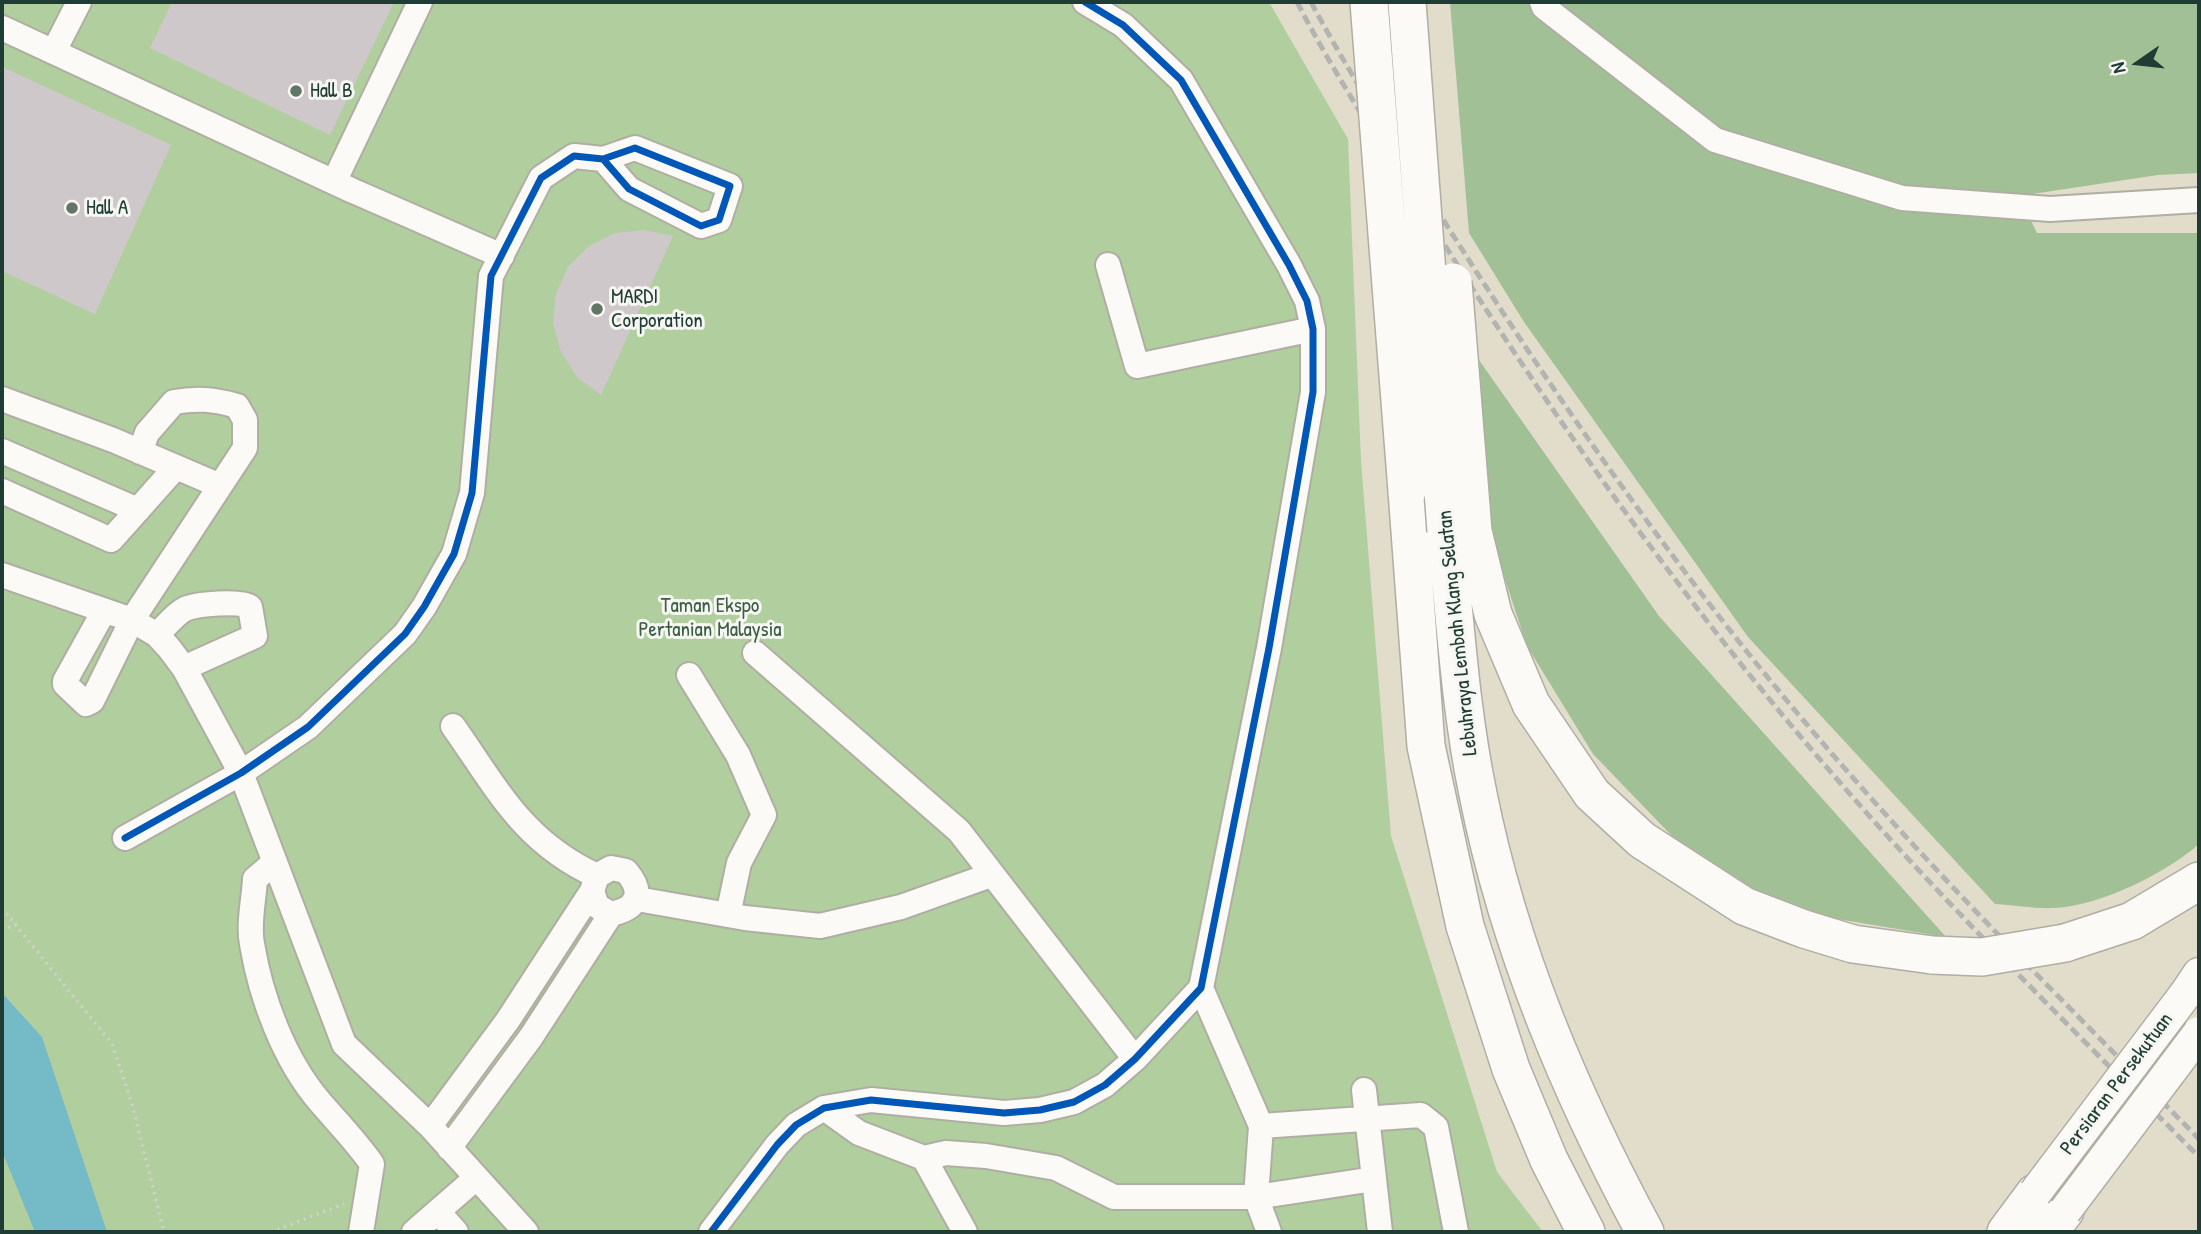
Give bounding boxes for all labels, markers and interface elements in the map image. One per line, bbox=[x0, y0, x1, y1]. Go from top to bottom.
north arrow bbox=[2103, 28, 2173, 98]
text: N bbox=[2104, 60, 2131, 76]
place label: Hall B bbox=[310, 78, 353, 104]
marker: Hall B bbox=[288, 83, 304, 99]
place label: Hall A bbox=[86, 195, 128, 221]
marker: Hall A bbox=[64, 200, 80, 216]
place label: MARDI Corporation bbox=[611, 284, 703, 334]
marker: MARDI Corporation bbox=[589, 301, 605, 317]
street label: Lebuhraya Lembah Klang Selatan bbox=[1433, 509, 1483, 757]
park label: Taman Ekspo Pertanian Malaysia bbox=[638, 593, 782, 643]
street label: Persiaran Persekutuan bbox=[2055, 1008, 2179, 1160]

